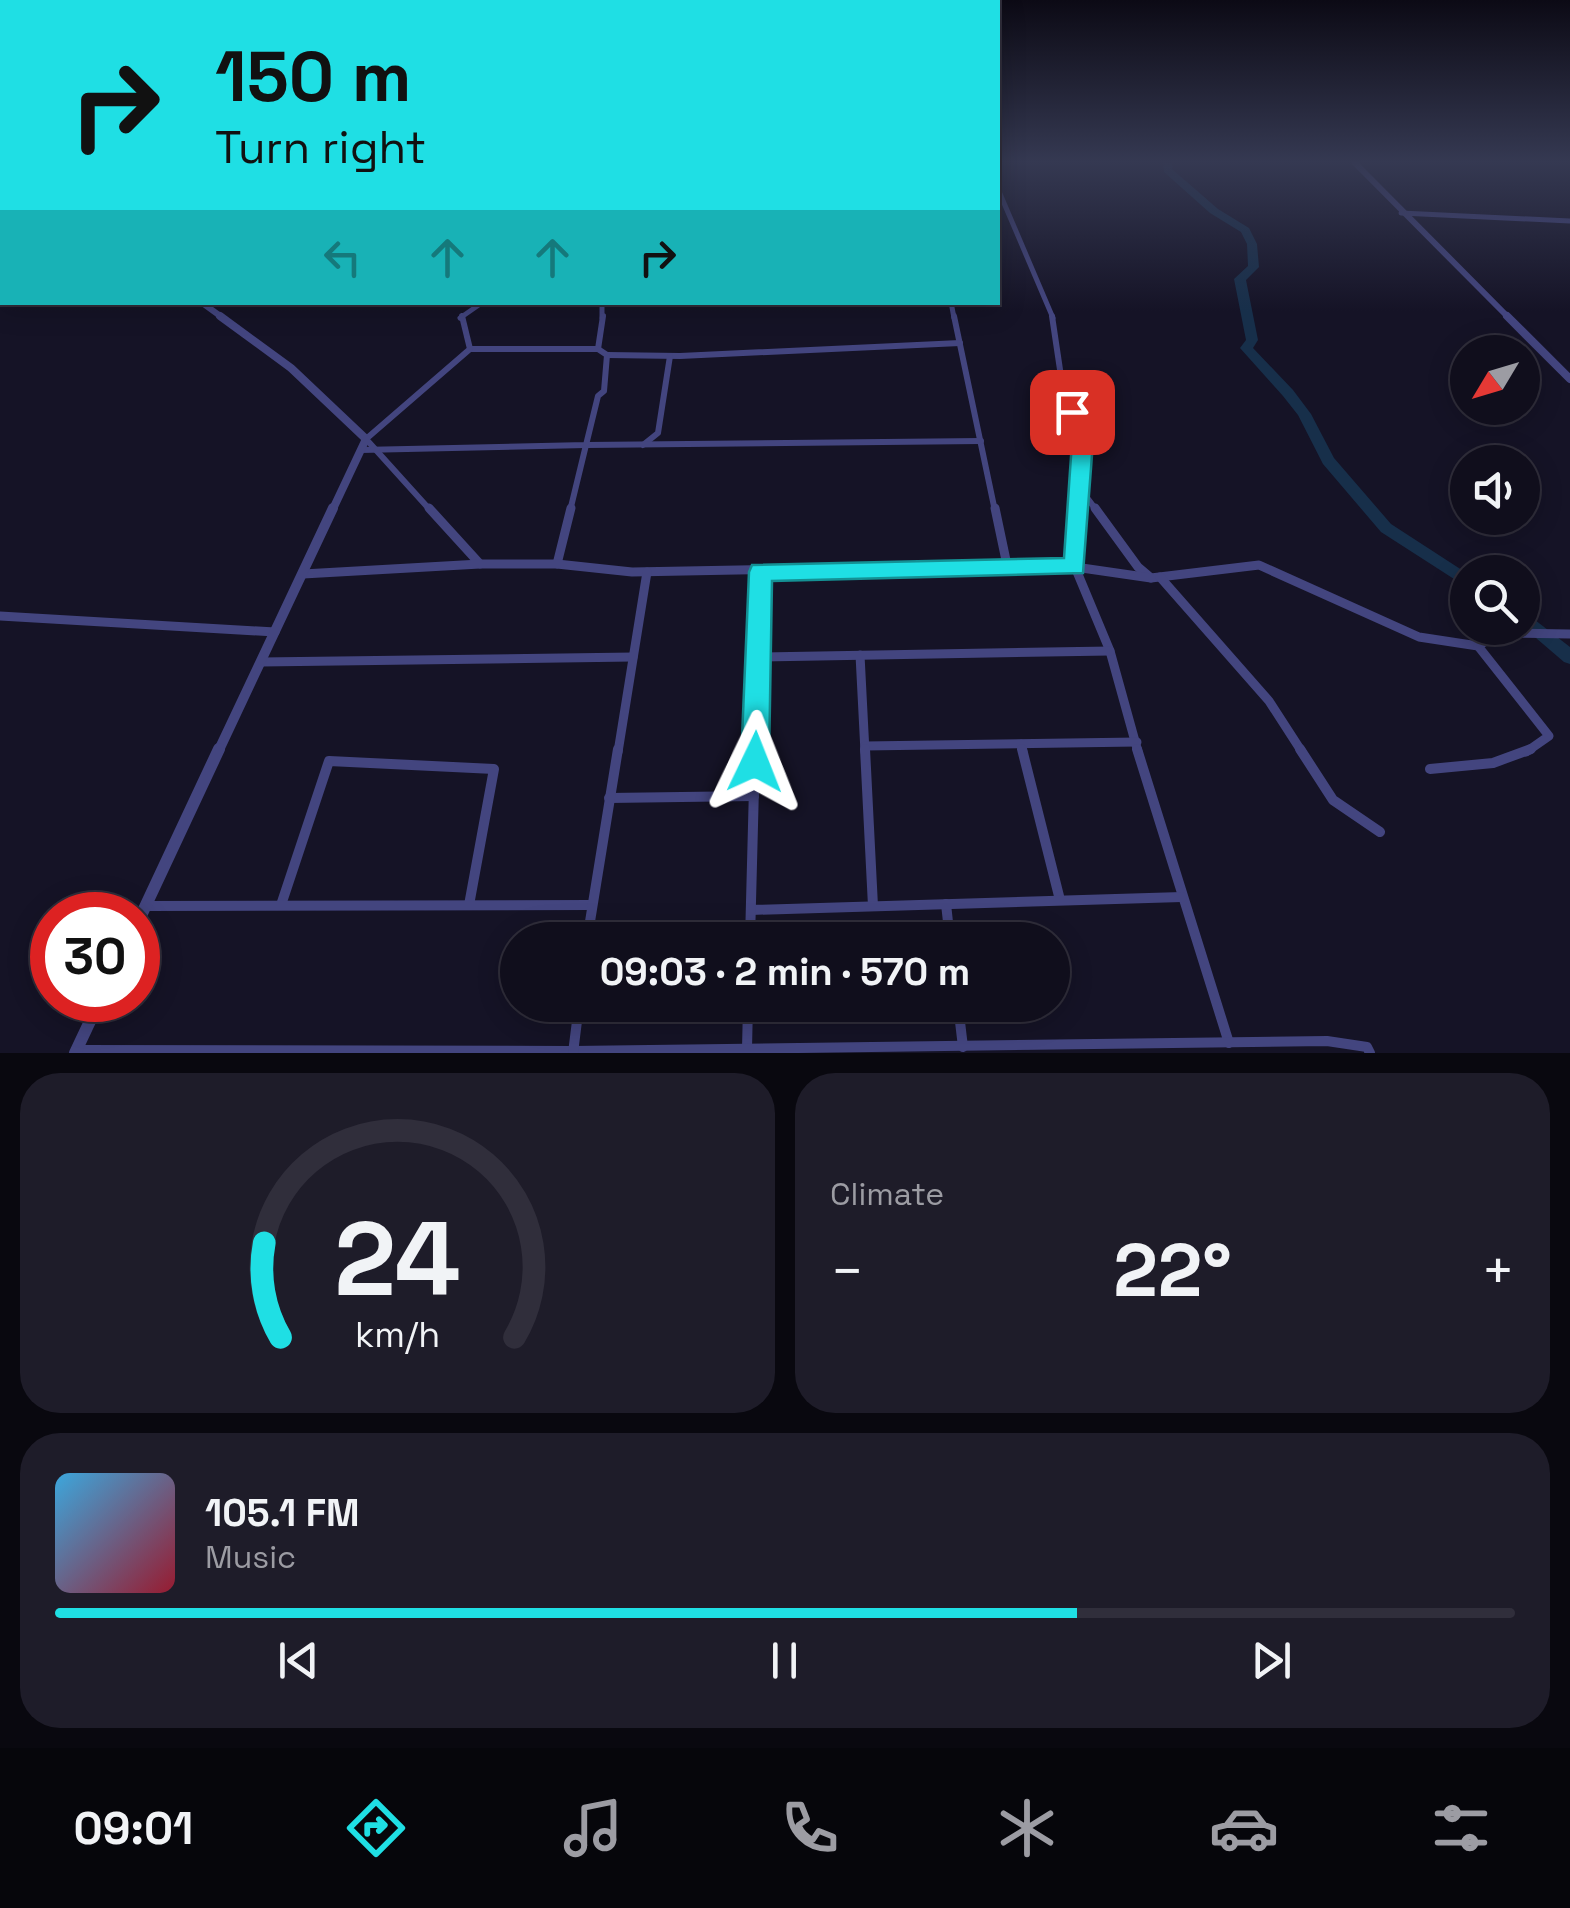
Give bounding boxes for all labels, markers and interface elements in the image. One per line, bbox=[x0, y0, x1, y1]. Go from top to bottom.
text: 150 m bbox=[215, 32, 412, 121]
icon: right bbox=[50, 40, 180, 170]
text: Turn right bbox=[215, 119, 426, 176]
icon: left bbox=[315, 230, 370, 285]
icon: ahead bbox=[420, 230, 475, 285]
icon: ahead bbox=[525, 230, 580, 285]
icon: right bbox=[630, 230, 685, 285]
north arrow bbox=[1450, 335, 1540, 425]
map controls bbox=[1450, 335, 1540, 645]
pin bbox=[1030, 370, 1115, 455]
icon: arrive bbox=[1045, 385, 1100, 440]
button: sound bbox=[1450, 445, 1540, 535]
button: search bbox=[1450, 555, 1540, 645]
position arrow bbox=[703, 710, 807, 814]
speed limit sign: 30 bbox=[30, 892, 160, 1022]
text: 09:03 · 2 min · 570 m bbox=[600, 948, 970, 996]
text: Climate bbox=[830, 1174, 944, 1214]
text: 24 bbox=[334, 1193, 461, 1325]
text: 22° bbox=[1113, 1222, 1232, 1318]
text: − bbox=[830, 1236, 864, 1306]
text: + bbox=[1481, 1236, 1515, 1306]
text: km/h bbox=[355, 1312, 440, 1357]
text: 105.1 FM bbox=[205, 1489, 360, 1537]
text: Music bbox=[205, 1537, 296, 1577]
icon: previous bbox=[271, 1633, 326, 1688]
icon: pause bbox=[757, 1633, 812, 1688]
icon: next bbox=[1244, 1633, 1299, 1688]
icon: directions bbox=[341, 1793, 411, 1863]
icon: music bbox=[558, 1793, 628, 1863]
icon: phone bbox=[775, 1793, 845, 1863]
icon: climate bbox=[992, 1793, 1062, 1863]
icon: car bbox=[1209, 1793, 1279, 1863]
icon: filters bbox=[1426, 1793, 1496, 1863]
text: 09:01 bbox=[74, 1800, 193, 1857]

